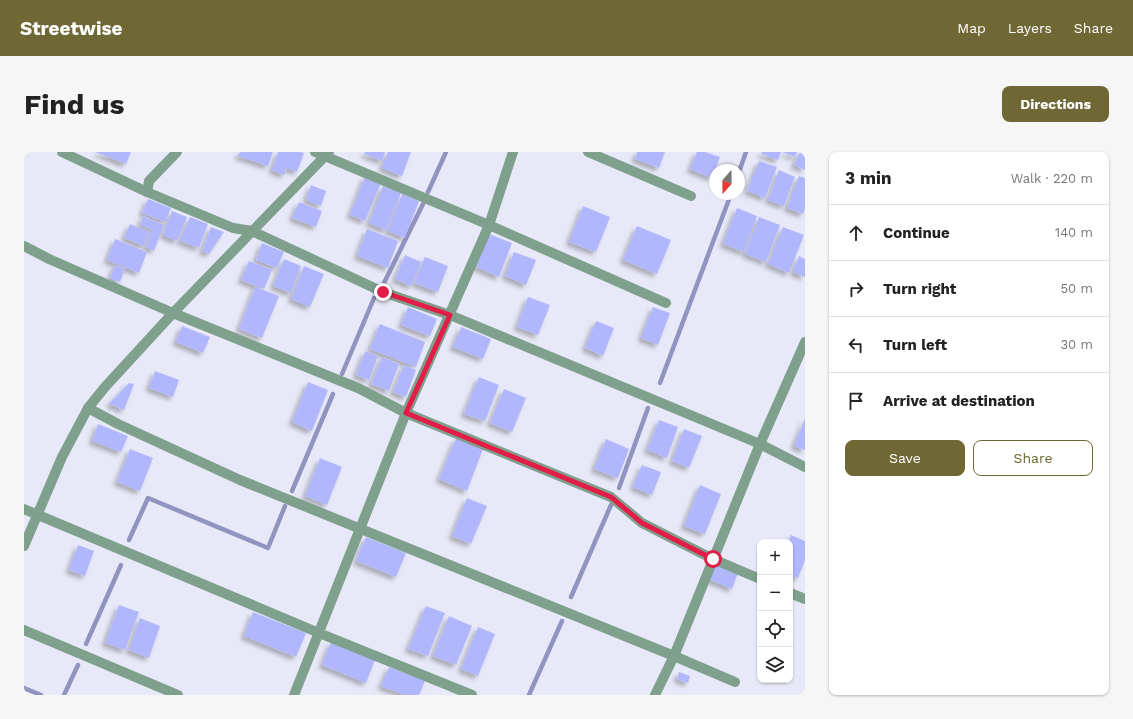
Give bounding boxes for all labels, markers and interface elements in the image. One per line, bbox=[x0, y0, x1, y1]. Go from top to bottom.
text: Streetwise bbox=[20, 17, 123, 40]
text: Map bbox=[957, 20, 986, 36]
text: Layers bbox=[1008, 20, 1052, 36]
text: Share bbox=[1074, 20, 1113, 36]
button: Directions bbox=[1002, 86, 1109, 122]
text: Find us bbox=[24, 88, 124, 121]
north arrow bbox=[709, 164, 745, 200]
text: 3 min bbox=[845, 168, 891, 188]
text: Walk · 220 m bbox=[1011, 171, 1093, 186]
icon: ahead bbox=[845, 222, 867, 244]
text: Continue bbox=[883, 224, 950, 242]
text: 140 m bbox=[1055, 225, 1093, 240]
icon: right bbox=[845, 278, 867, 300]
text: Turn right bbox=[883, 280, 956, 298]
text: 50 m bbox=[1061, 281, 1093, 296]
route end bbox=[374, 283, 392, 301]
icon: left bbox=[845, 334, 867, 356]
text: Turn left bbox=[883, 336, 947, 354]
text: 30 m bbox=[1061, 337, 1093, 352]
icon: arrive bbox=[845, 390, 867, 412]
text: Arrive at destination bbox=[883, 392, 1035, 410]
button: Save bbox=[845, 440, 965, 476]
button: Share bbox=[973, 440, 1093, 476]
map controls bbox=[757, 539, 793, 683]
button: + bbox=[757, 539, 793, 575]
route start bbox=[704, 550, 722, 568]
button: − bbox=[757, 575, 793, 611]
button: locate bbox=[757, 611, 793, 647]
button: layers bbox=[757, 647, 793, 683]

